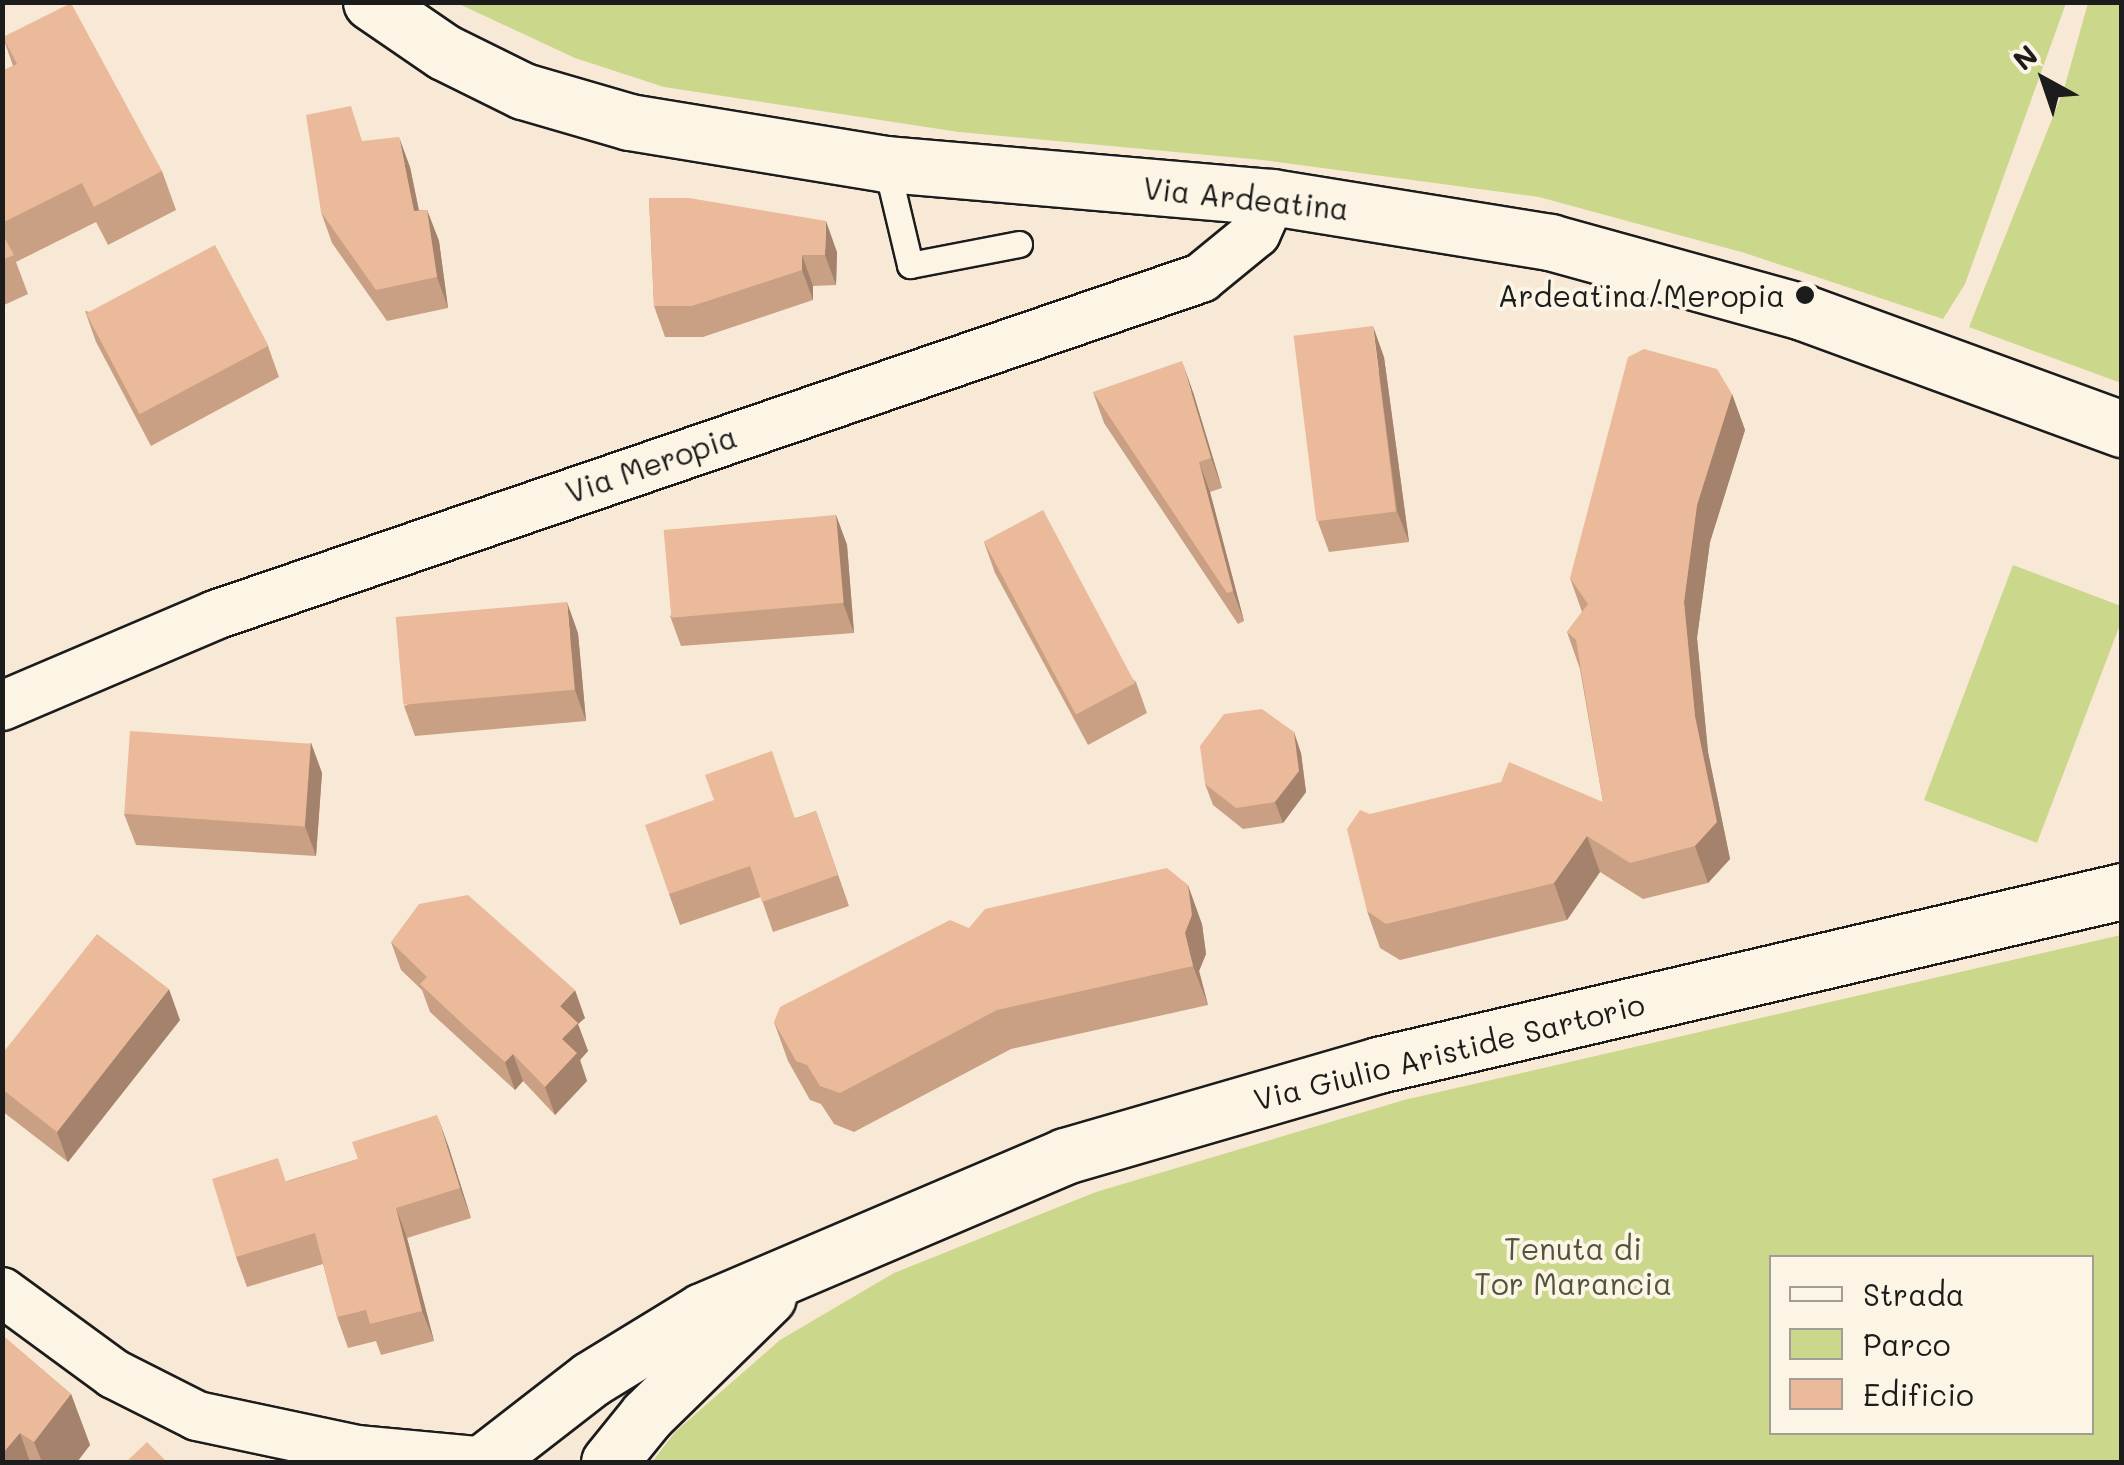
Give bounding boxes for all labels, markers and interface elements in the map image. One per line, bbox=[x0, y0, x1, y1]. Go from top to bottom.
north arrow bbox=[1994, 30, 2094, 130]
text: N bbox=[2005, 36, 2044, 78]
street label: Via Ardeatina bbox=[1141, 169, 1351, 227]
place label: Ardeatina/Meropia bbox=[1498, 277, 1785, 313]
marker: Ardeatina/Meropia bbox=[1794, 284, 1816, 306]
street label: Via Meropia bbox=[561, 418, 741, 510]
street label: Via Giulio Aristide Sartorio bbox=[1250, 985, 1648, 1117]
park label: Tenuta di Tor Marancia bbox=[1474, 1230, 1672, 1300]
legend bbox=[1769, 1255, 2094, 1435]
text: Strada bbox=[1863, 1274, 1965, 1314]
text: Parco bbox=[1863, 1324, 1951, 1364]
text: Edificio bbox=[1863, 1374, 1974, 1414]

